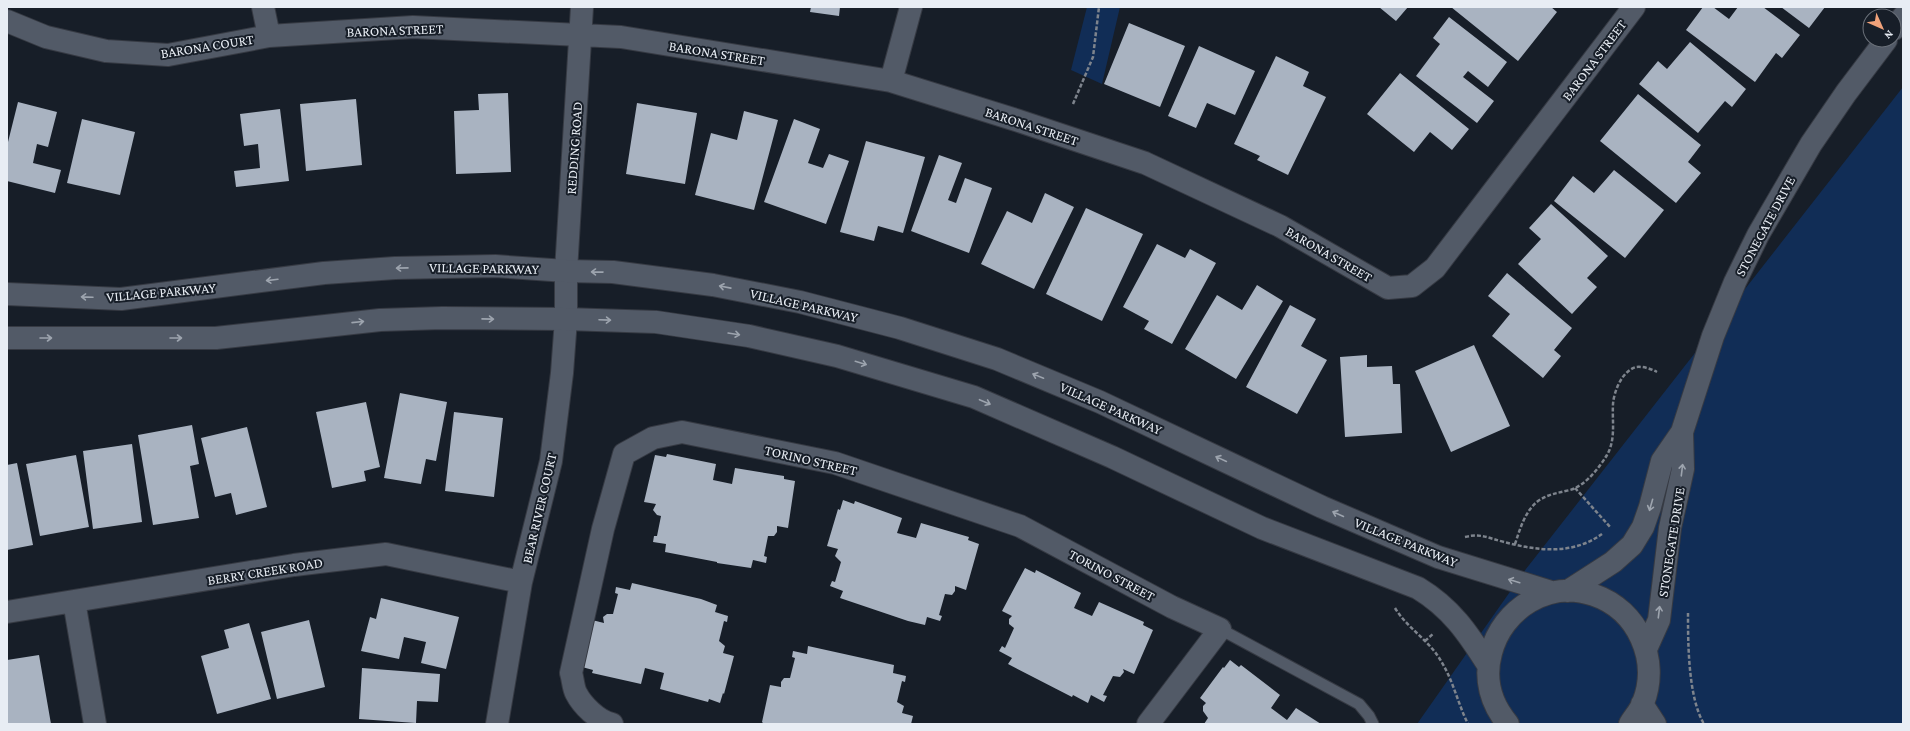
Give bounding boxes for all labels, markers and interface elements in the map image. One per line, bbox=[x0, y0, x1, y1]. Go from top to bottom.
north arrow bbox=[1862, 8, 1902, 48]
street label: BARONA STREET bbox=[1558, 16, 1630, 104]
street label: BARONA STREET bbox=[346, 20, 444, 40]
text: N bbox=[1882, 28, 1896, 42]
street label: BARONA COURT bbox=[159, 31, 255, 61]
street label: BARONA STREET bbox=[668, 38, 766, 69]
street label: REDDING ROAD bbox=[563, 101, 585, 195]
street label: BARONA STREET bbox=[983, 103, 1081, 149]
street label: STONEGATE DRIVE bbox=[1732, 173, 1798, 279]
street label: BARONA STREET bbox=[1283, 223, 1375, 285]
street label: VILLAGE PARKWAY bbox=[429, 259, 540, 277]
one-way arrow bbox=[396, 264, 409, 271]
one-way arrow bbox=[591, 268, 604, 276]
one-way arrow bbox=[266, 276, 279, 284]
street label: VILLAGE PARKWAY bbox=[106, 279, 217, 305]
one-way arrow bbox=[719, 283, 732, 291]
street label: VILLAGE PARKWAY bbox=[749, 285, 860, 325]
one-way arrow bbox=[81, 294, 94, 301]
one-way arrow bbox=[481, 315, 494, 323]
one-way arrow bbox=[598, 316, 611, 324]
one-way arrow bbox=[351, 319, 364, 326]
one-way arrow bbox=[727, 330, 740, 338]
one-way arrow bbox=[39, 334, 52, 342]
one-way arrow bbox=[169, 334, 182, 342]
one-way arrow bbox=[854, 360, 867, 367]
one-way arrow bbox=[1033, 372, 1045, 380]
street label: VILLAGE PARKWAY bbox=[1058, 378, 1165, 438]
one-way arrow bbox=[979, 398, 991, 406]
street label: TORINO STREET bbox=[763, 442, 859, 479]
street label: BEAR RIVER COURT bbox=[518, 451, 560, 565]
one-way arrow bbox=[1215, 455, 1227, 462]
one-way arrow bbox=[1678, 464, 1686, 477]
street label: STONEGATE DRIVE bbox=[1654, 485, 1688, 598]
one-way arrow bbox=[1647, 499, 1654, 512]
one-way arrow bbox=[1333, 510, 1345, 517]
street label: VILLAGE PARKWAY bbox=[1352, 514, 1461, 570]
street label: TORINO STREET bbox=[1066, 546, 1158, 604]
street label: BERRY CREEK ROAD bbox=[206, 554, 324, 588]
one-way arrow bbox=[1508, 577, 1521, 584]
one-way arrow bbox=[1656, 606, 1663, 619]

